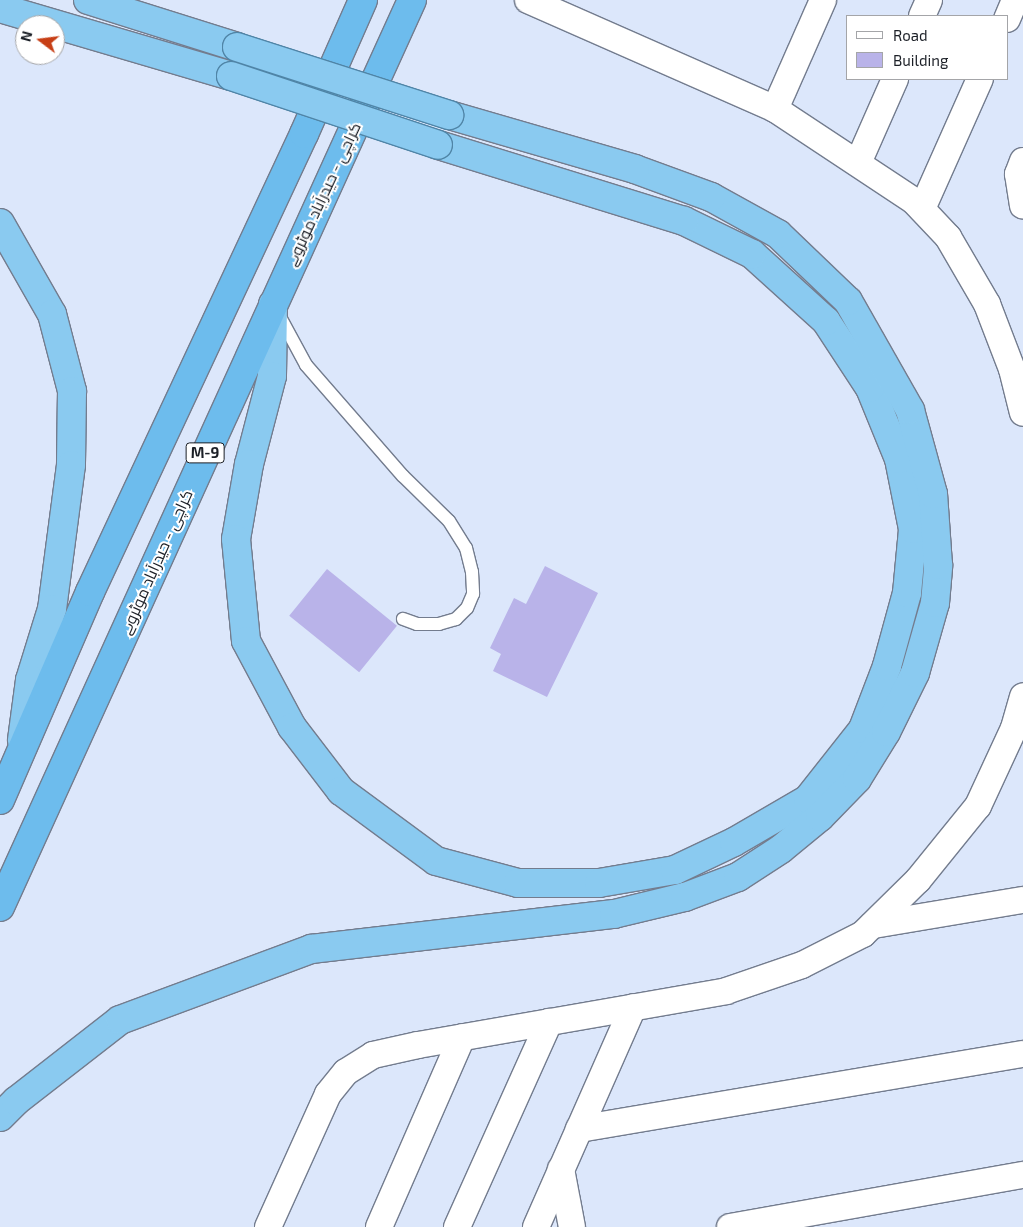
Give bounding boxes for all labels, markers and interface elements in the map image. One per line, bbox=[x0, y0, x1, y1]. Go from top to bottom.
north arrow bbox=[15, 15, 65, 65]
legend bbox=[846, 15, 1008, 80]
text: Road bbox=[893, 26, 928, 44]
text: N bbox=[16, 29, 36, 43]
text: Building bbox=[893, 51, 948, 69]
street label: کراچی - حیدرآباد موٹروے bbox=[281, 119, 365, 269]
road number: M-9 bbox=[185, 440, 225, 466]
street label: کراچی - حیدرآباد موٹروے bbox=[115, 487, 197, 637]

